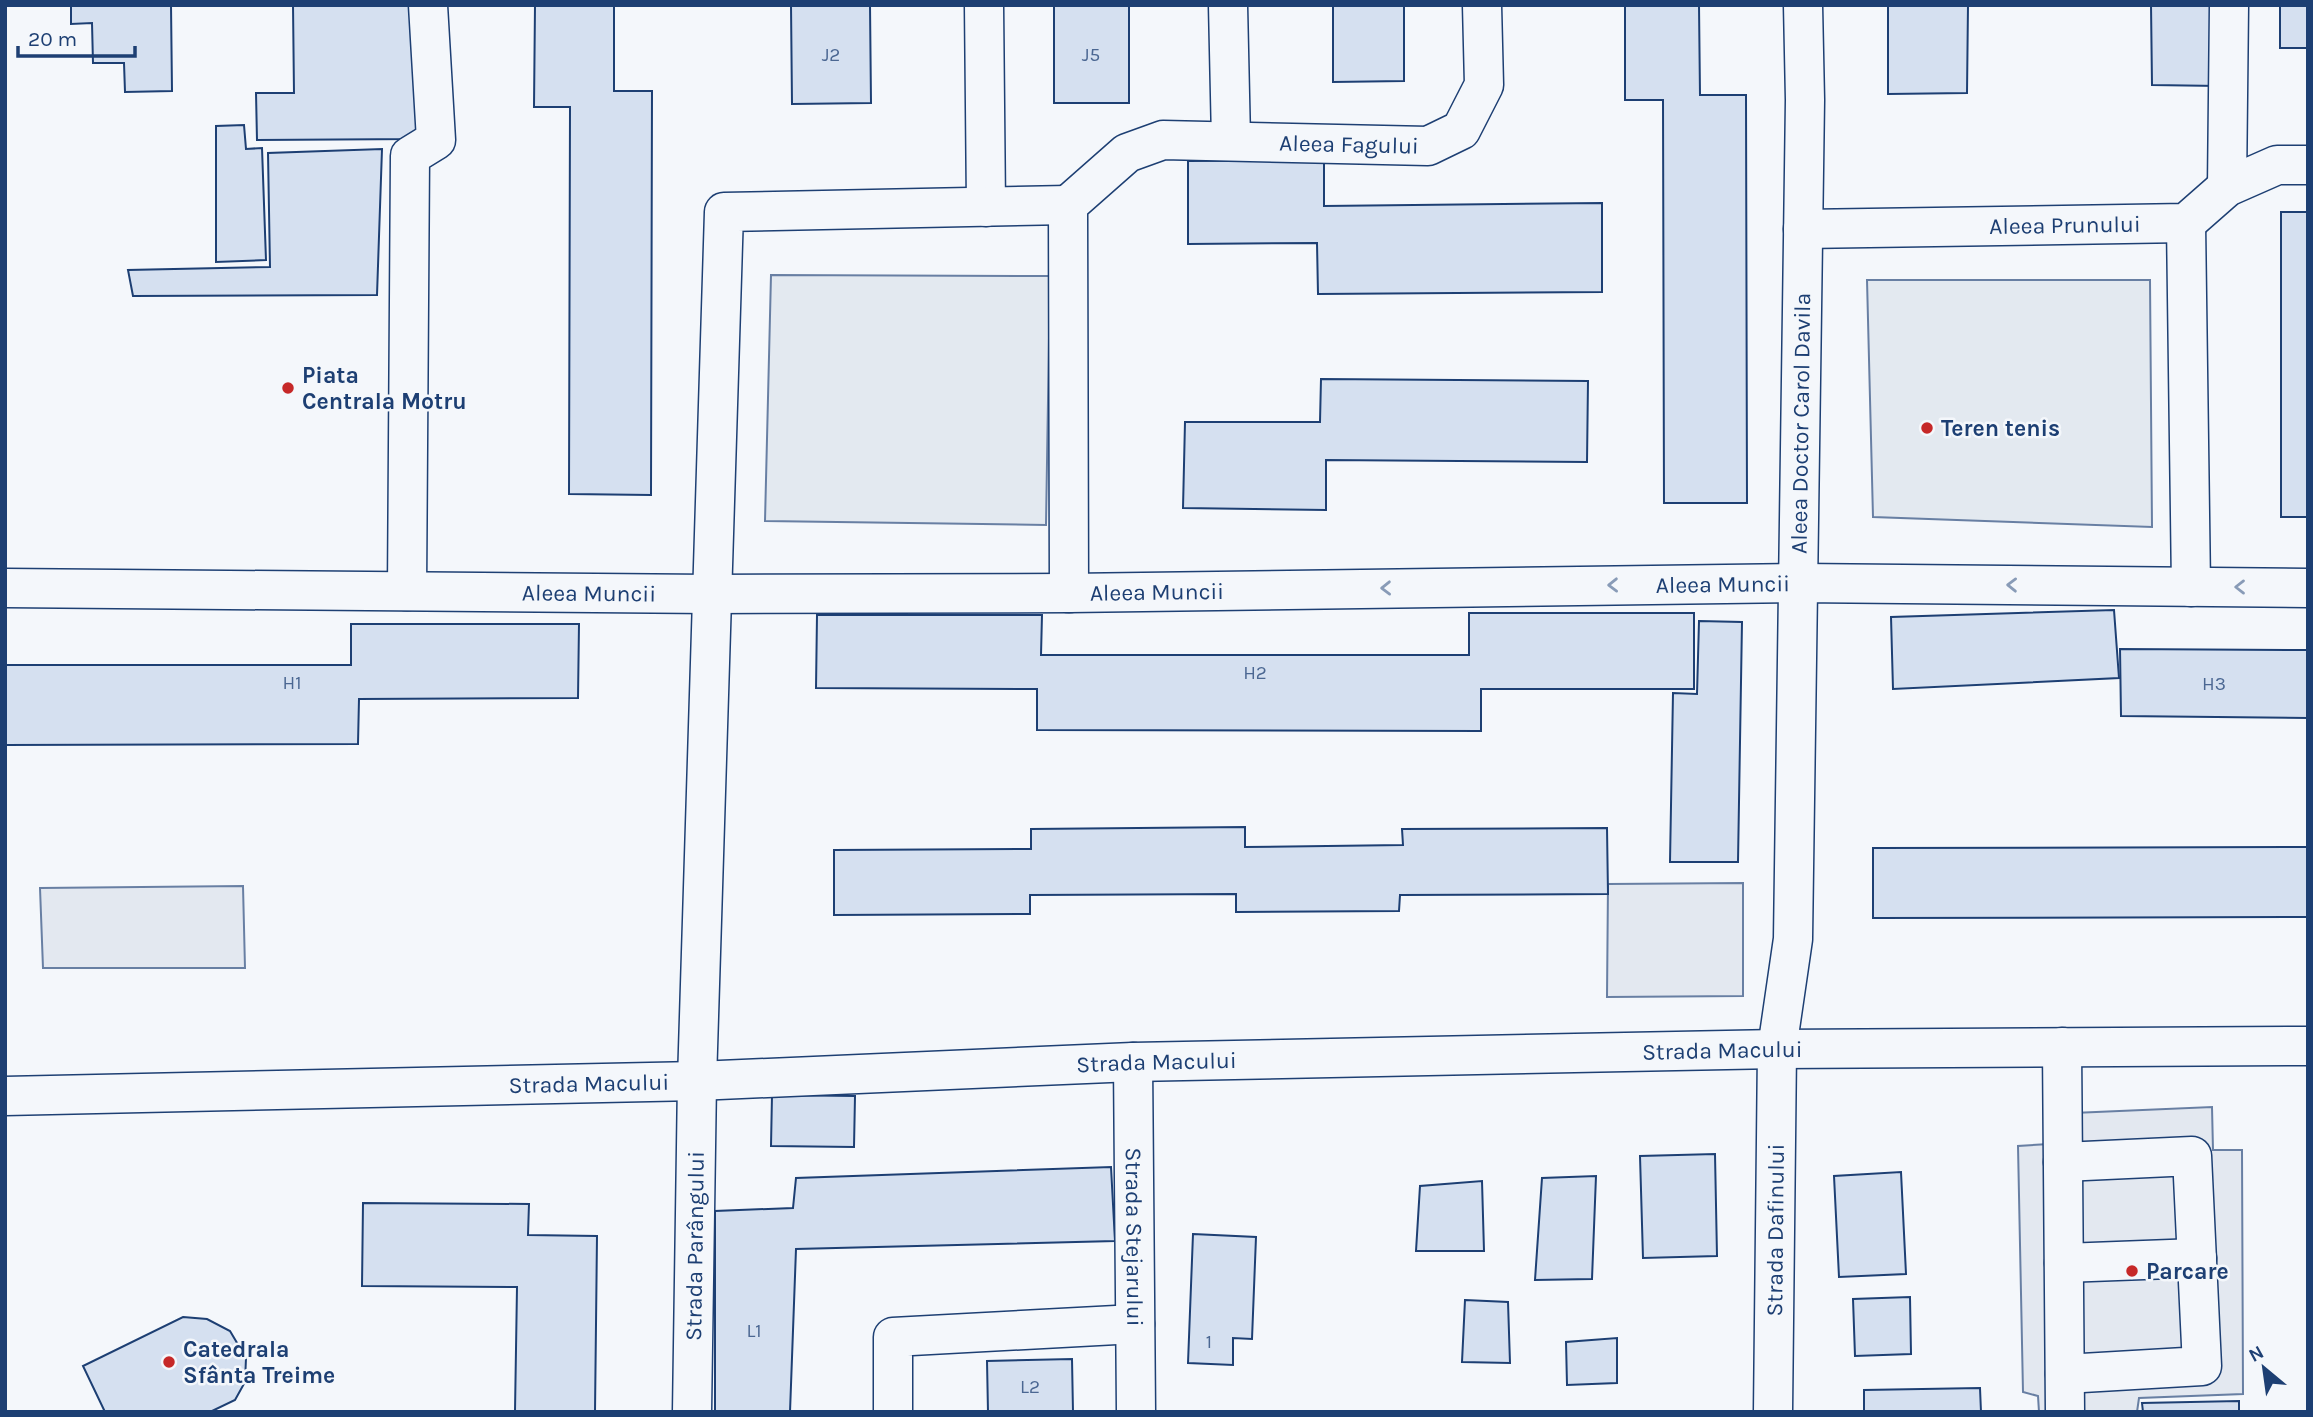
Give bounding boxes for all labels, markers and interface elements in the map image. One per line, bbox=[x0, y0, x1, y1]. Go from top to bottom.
scale bar bbox=[18, 14, 135, 58]
text: 20 m bbox=[28, 27, 77, 51]
house number: J2 bbox=[822, 44, 840, 66]
house number: J5 bbox=[1082, 44, 1100, 66]
street label: Aleea Fagului bbox=[1279, 130, 1419, 160]
street label: Aleea Prunului bbox=[1989, 211, 2141, 240]
street label: Aleea Doctor Carol Davila bbox=[1786, 292, 1816, 554]
place label: Piata Centrala Motru bbox=[302, 362, 467, 415]
marker: Piata Centrala Motru bbox=[280, 380, 296, 396]
place label: Teren tenis bbox=[1941, 415, 2060, 442]
marker: Teren tenis bbox=[1919, 420, 1935, 436]
street label: Aleea Muncii bbox=[1656, 570, 1790, 599]
one-way arrow bbox=[1607, 577, 1618, 593]
one-way arrow bbox=[2006, 577, 2017, 593]
street label: Aleea Muncii bbox=[1090, 578, 1224, 607]
street label: Aleea Muncii bbox=[522, 579, 656, 608]
one-way arrow bbox=[2234, 579, 2244, 595]
one-way arrow bbox=[1380, 581, 1391, 596]
house number: H2 bbox=[1243, 662, 1267, 684]
house number: H1 bbox=[283, 672, 301, 694]
house number: H3 bbox=[2202, 673, 2226, 695]
street label: Strada Macului bbox=[1642, 1036, 1803, 1066]
street label: Strada Macului bbox=[1076, 1047, 1237, 1078]
street label: Strada Macului bbox=[508, 1069, 669, 1099]
street label: Strada Dafinului bbox=[1761, 1143, 1790, 1317]
street label: Strada Stejarului bbox=[1120, 1147, 1148, 1327]
street label: Strada Parângului bbox=[680, 1151, 710, 1341]
place label: Parcare bbox=[2146, 1258, 2229, 1285]
marker: Parcare bbox=[2124, 1263, 2140, 1279]
house number: L1 bbox=[746, 1320, 762, 1342]
house number: 1 bbox=[1206, 1331, 1212, 1353]
north arrow bbox=[2229, 1333, 2299, 1403]
place label: Catedrala Sfânta Treime bbox=[183, 1336, 335, 1389]
text: N bbox=[2245, 1341, 2268, 1367]
marker: Catedrala Sfânta Treime bbox=[161, 1354, 177, 1370]
house number: L2 bbox=[1020, 1376, 1040, 1398]

